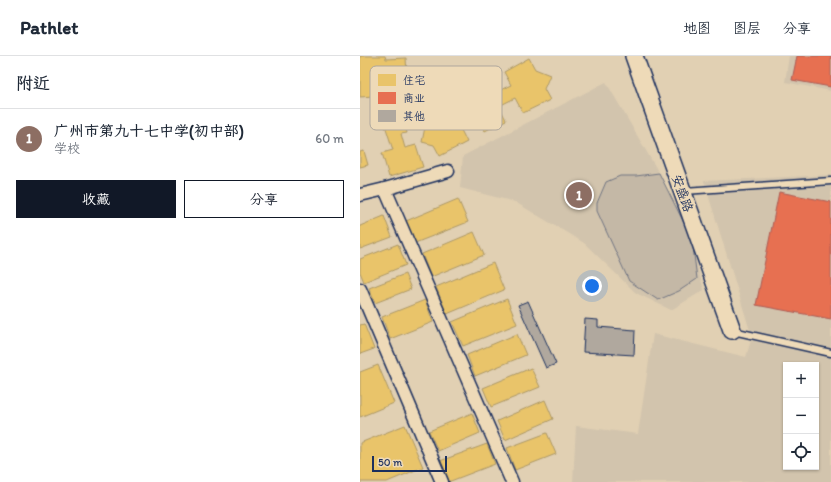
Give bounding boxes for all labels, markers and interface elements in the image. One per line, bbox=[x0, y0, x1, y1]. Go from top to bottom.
text: Pathlet bbox=[20, 16, 78, 39]
text: 地图 bbox=[683, 20, 711, 37]
text: 图层 bbox=[733, 20, 761, 37]
text: 分享 bbox=[783, 20, 811, 37]
legend bbox=[370, 66, 502, 130]
text: 附近 bbox=[16, 73, 50, 93]
text: 住宅 bbox=[403, 74, 425, 87]
text: 商业 bbox=[403, 92, 425, 105]
text: 其他 bbox=[403, 110, 425, 123]
text: 广州市第九十七中学(初中部) bbox=[54, 122, 244, 140]
text: 1 bbox=[26, 131, 32, 146]
text: 60 m bbox=[315, 131, 344, 146]
text: 学校 bbox=[54, 141, 80, 156]
street label: 安盛路 bbox=[669, 172, 696, 214]
button: 收藏 bbox=[16, 180, 176, 218]
button: 分享 bbox=[184, 180, 344, 218]
pin: 1 bbox=[566, 180, 592, 210]
your location bbox=[582, 276, 602, 296]
map controls bbox=[783, 362, 819, 470]
button: + bbox=[783, 362, 819, 398]
button: − bbox=[783, 398, 819, 434]
button: locate bbox=[783, 434, 819, 470]
scale bar bbox=[372, 454, 447, 473]
text: 50 m bbox=[378, 456, 402, 469]

